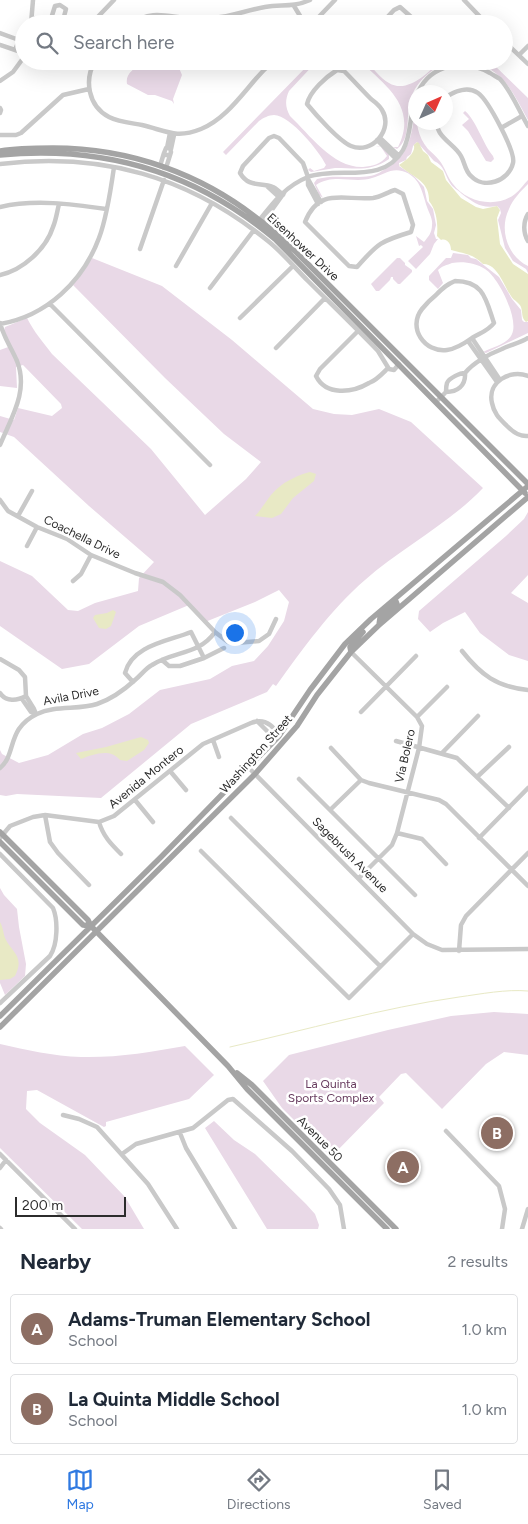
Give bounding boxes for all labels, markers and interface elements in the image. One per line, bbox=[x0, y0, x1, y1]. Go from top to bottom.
search box bbox=[15, 15, 513, 70]
icon: search bbox=[33, 29, 61, 57]
text: Search here bbox=[73, 31, 175, 54]
north arrow bbox=[408, 85, 453, 130]
street label: Eisenhower Drive bbox=[264, 210, 342, 284]
street label: Coachella Drive bbox=[41, 512, 123, 562]
your location bbox=[222, 620, 248, 646]
street label: Avila Drive bbox=[42, 684, 100, 708]
street label: Washington Street bbox=[217, 712, 295, 796]
street label: Via Bolero bbox=[392, 728, 418, 784]
street label: Avenida Montero bbox=[106, 743, 186, 811]
street label: Sagebrush Avenue bbox=[309, 814, 391, 896]
park label: La Quinta Sports Complex bbox=[288, 1077, 374, 1105]
street label: Avenue 50 bbox=[294, 1113, 346, 1165]
pin: B bbox=[481, 1114, 513, 1152]
pin: A bbox=[387, 1148, 419, 1186]
scale bar bbox=[15, 1194, 126, 1217]
text: 200 m bbox=[22, 1197, 63, 1214]
text: Nearby bbox=[20, 1249, 91, 1274]
text: 2 results bbox=[448, 1252, 508, 1271]
text: Adams-Truman Elementary School bbox=[68, 1308, 370, 1331]
text: A bbox=[31, 1320, 43, 1339]
text: 1.0 km bbox=[461, 1320, 507, 1339]
text: School bbox=[68, 1331, 118, 1350]
text: La Quinta Middle School bbox=[68, 1388, 280, 1411]
text: B bbox=[32, 1400, 42, 1419]
text: 1.0 km bbox=[461, 1400, 507, 1419]
text: School bbox=[68, 1411, 118, 1430]
tab: Map bbox=[66, 1466, 94, 1513]
tab: Directions bbox=[227, 1466, 291, 1513]
tab: Saved bbox=[423, 1466, 462, 1513]

